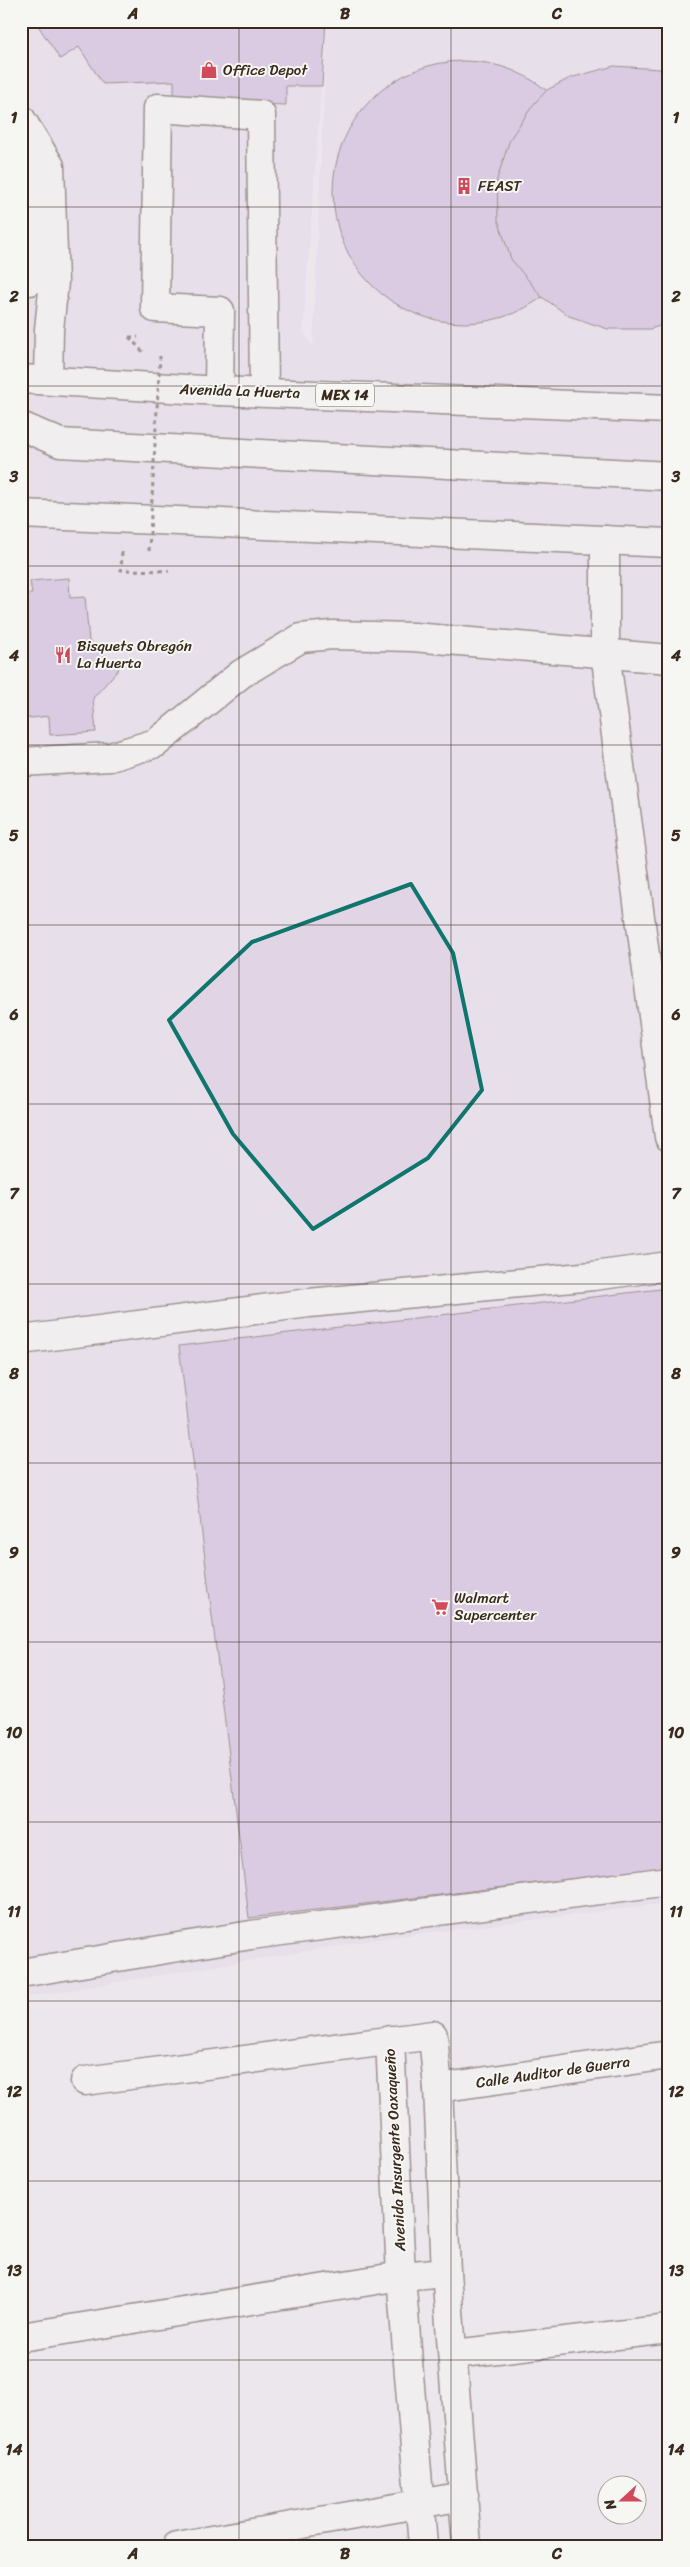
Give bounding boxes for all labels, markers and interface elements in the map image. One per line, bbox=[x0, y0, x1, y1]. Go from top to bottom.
text: A bbox=[127, 0, 138, 28]
text: B bbox=[340, 0, 351, 28]
text: C bbox=[551, 0, 563, 28]
place label: Office Depot bbox=[223, 57, 308, 83]
shop icon: Office Depot bbox=[199, 60, 219, 80]
text: 1 bbox=[11, 103, 18, 132]
text: 1 bbox=[673, 103, 680, 132]
place label: FEAST bbox=[478, 173, 523, 199]
building icon: FEAST bbox=[454, 176, 474, 196]
text: 2 bbox=[8, 282, 19, 311]
text: 2 bbox=[670, 282, 681, 311]
street label: Avenida La Huerta bbox=[178, 376, 301, 406]
road number: MEX 14 bbox=[316, 384, 374, 406]
text: 3 bbox=[9, 462, 19, 491]
text: 3 bbox=[671, 462, 681, 491]
place label: Bisquets Obregón La Huerta bbox=[77, 633, 192, 676]
text: 4 bbox=[8, 641, 19, 670]
text: 4 bbox=[670, 641, 681, 670]
restaurant icon: Bisquets Obregón La Huerta bbox=[53, 645, 73, 665]
text: 5 bbox=[9, 821, 19, 850]
text: 5 bbox=[671, 821, 681, 850]
text: 6 bbox=[8, 1000, 19, 1029]
text: 6 bbox=[670, 1000, 681, 1029]
text: 7 bbox=[9, 1179, 20, 1208]
text: 7 bbox=[671, 1179, 682, 1208]
text: 8 bbox=[8, 1359, 19, 1388]
text: 8 bbox=[670, 1359, 681, 1388]
text: 9 bbox=[9, 1538, 19, 1567]
text: 9 bbox=[671, 1538, 681, 1567]
place label: Walmart Supercenter bbox=[454, 1585, 537, 1628]
supermarket icon: Walmart Supercenter bbox=[430, 1597, 450, 1617]
text: 10 bbox=[6, 1718, 22, 1747]
text: 10 bbox=[668, 1718, 684, 1747]
text: 11 bbox=[7, 1897, 21, 1926]
text: 11 bbox=[669, 1897, 683, 1926]
street label: Avenida Insurgente Oaxaqueño bbox=[377, 2048, 413, 2253]
street label: Calle Auditor de Guerra bbox=[474, 2048, 632, 2096]
text: 12 bbox=[6, 2077, 23, 2106]
text: 12 bbox=[668, 2077, 685, 2106]
text: 13 bbox=[6, 2256, 22, 2285]
text: 13 bbox=[668, 2256, 684, 2285]
text: 14 bbox=[6, 2435, 22, 2464]
text: 14 bbox=[668, 2435, 684, 2464]
north arrow bbox=[598, 2474, 648, 2524]
text: N bbox=[597, 2495, 624, 2514]
text: A bbox=[127, 2539, 138, 2567]
text: B bbox=[340, 2539, 351, 2567]
text: C bbox=[551, 2539, 563, 2567]

